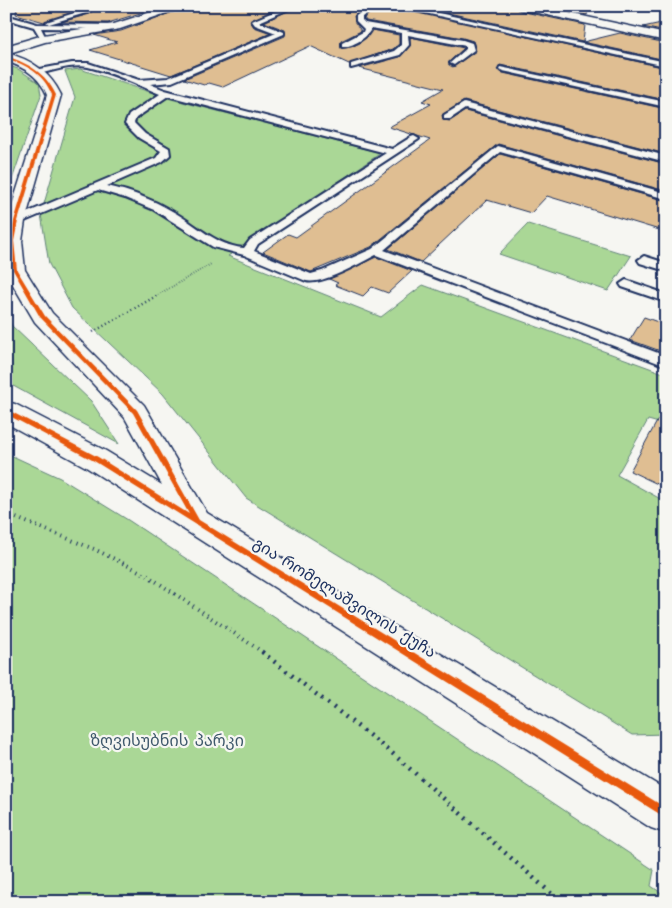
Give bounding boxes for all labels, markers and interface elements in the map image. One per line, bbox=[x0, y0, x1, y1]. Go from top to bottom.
street label: გია რომელაშვილის ქუჩა bbox=[249, 532, 440, 663]
park label: ზღვისუბნის პარკი bbox=[90, 730, 244, 752]

